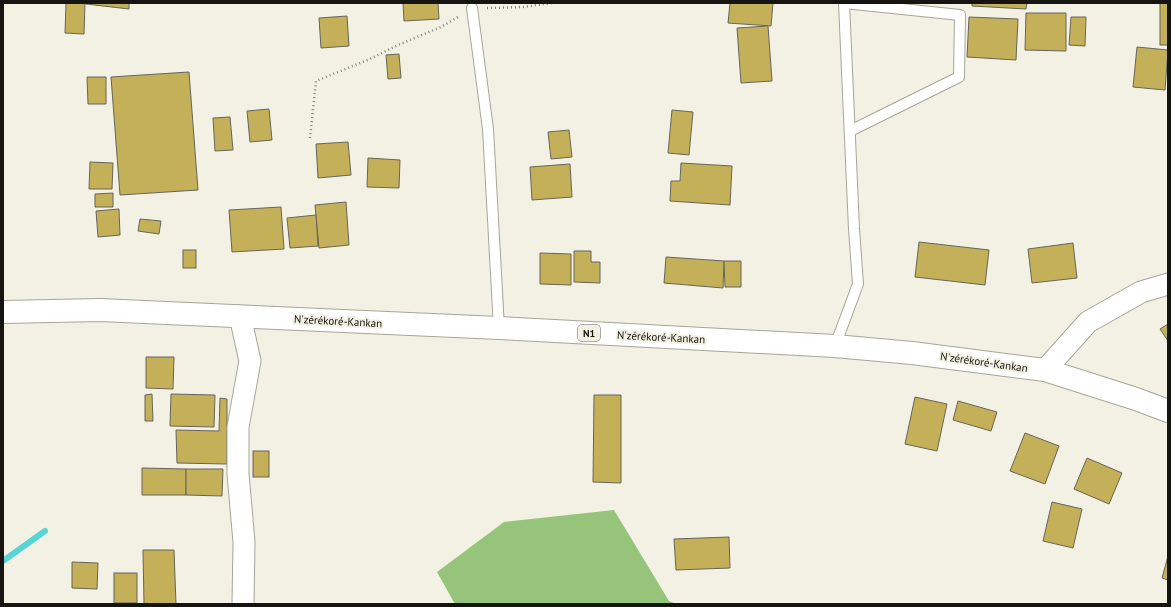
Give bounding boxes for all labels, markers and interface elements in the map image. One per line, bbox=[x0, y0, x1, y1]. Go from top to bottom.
street label: N'zérékoré-Kankan bbox=[293, 312, 383, 330]
road number: N1 bbox=[578, 325, 600, 341]
street label: N'zérékoré-Kankan bbox=[616, 328, 706, 346]
street label: N'zérékoré-Kankan bbox=[939, 349, 1029, 375]

